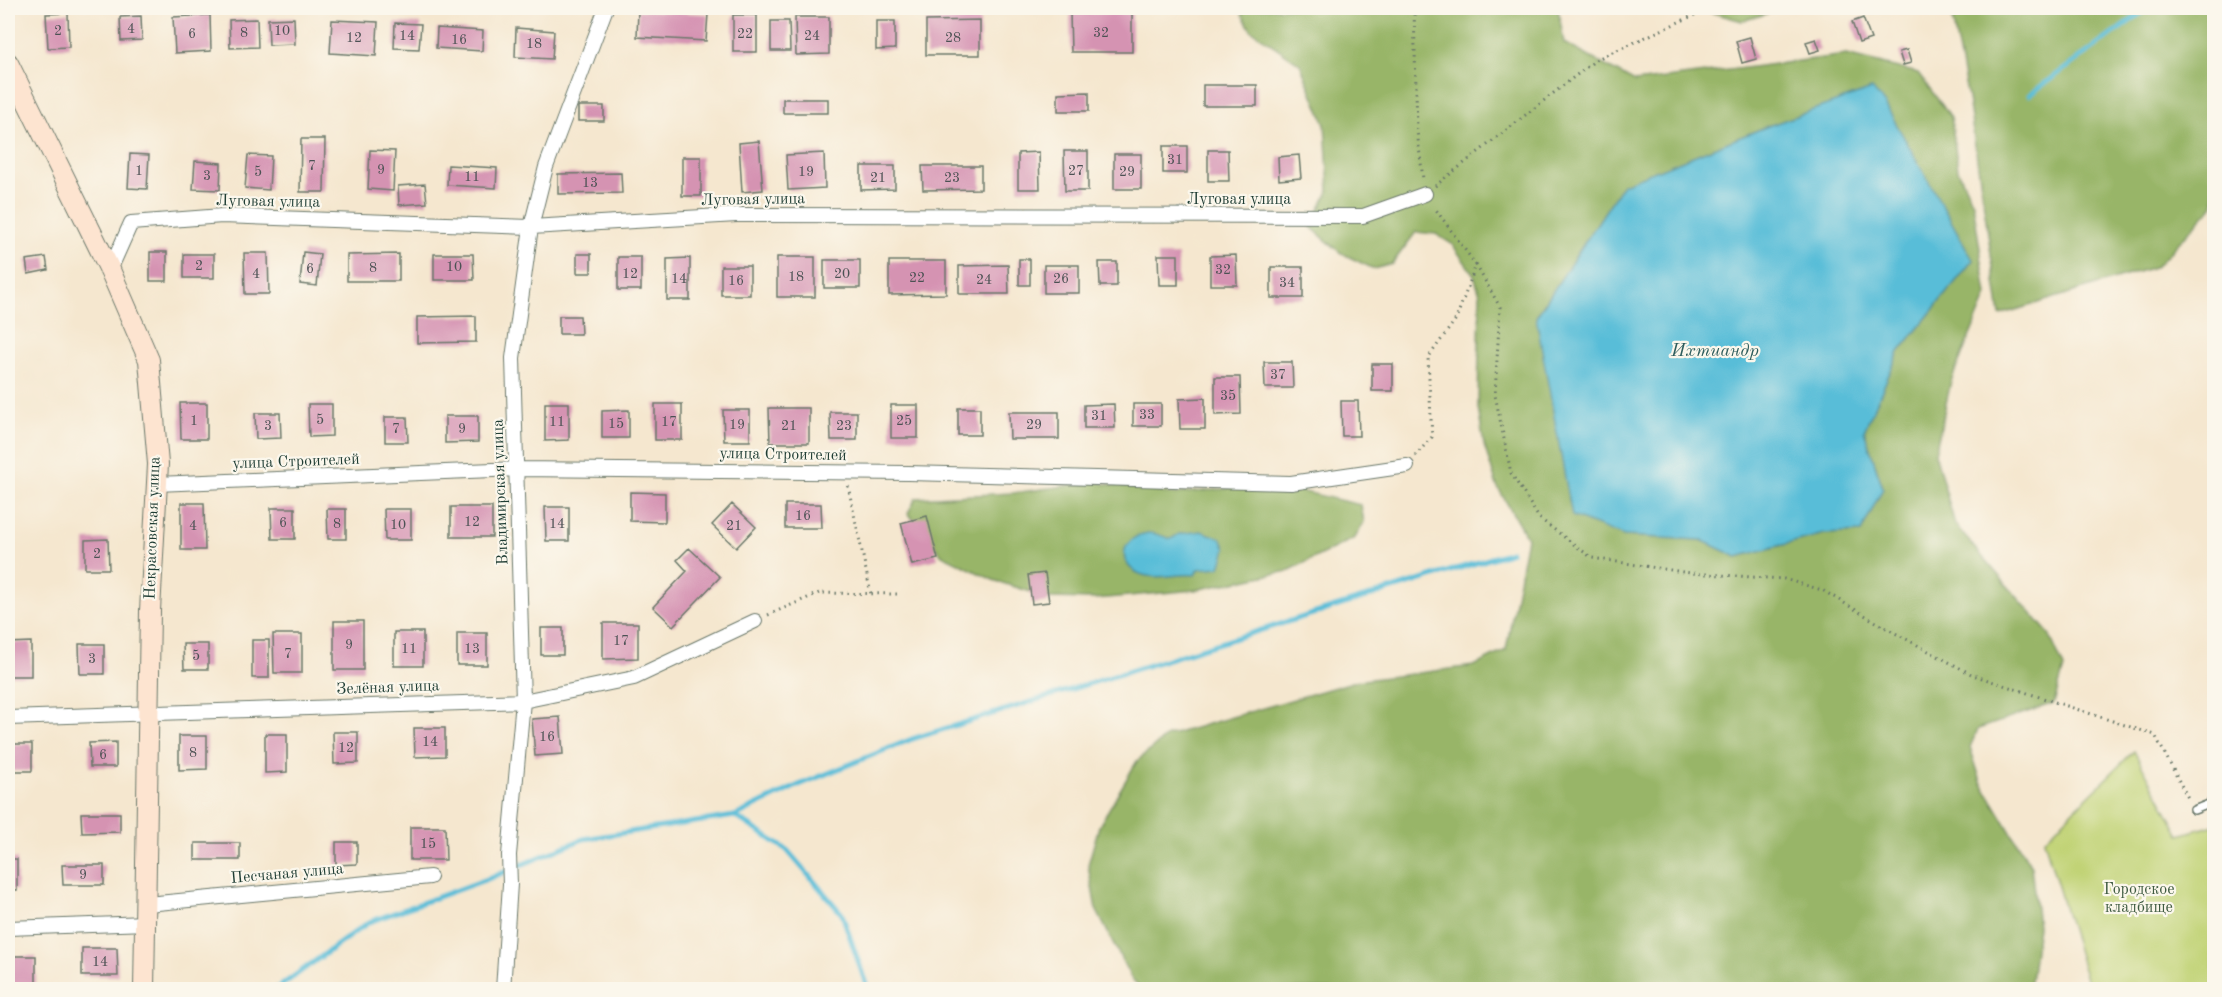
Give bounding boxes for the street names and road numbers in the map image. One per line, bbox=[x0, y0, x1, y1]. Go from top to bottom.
street label: Луговая улица bbox=[701, 191, 805, 209]
street label: Луговая улица bbox=[1187, 192, 1291, 208]
street label: Луговая улица bbox=[216, 193, 320, 211]
street label: Владимирская улица bbox=[490, 419, 512, 565]
street label: улица Строителей bbox=[719, 446, 847, 464]
street label: улица Строителей bbox=[232, 452, 360, 472]
street label: Некрасовская улица bbox=[143, 456, 164, 600]
street label: Зелёная улица bbox=[336, 678, 440, 698]
street label: Песчаная улица bbox=[230, 861, 344, 887]

